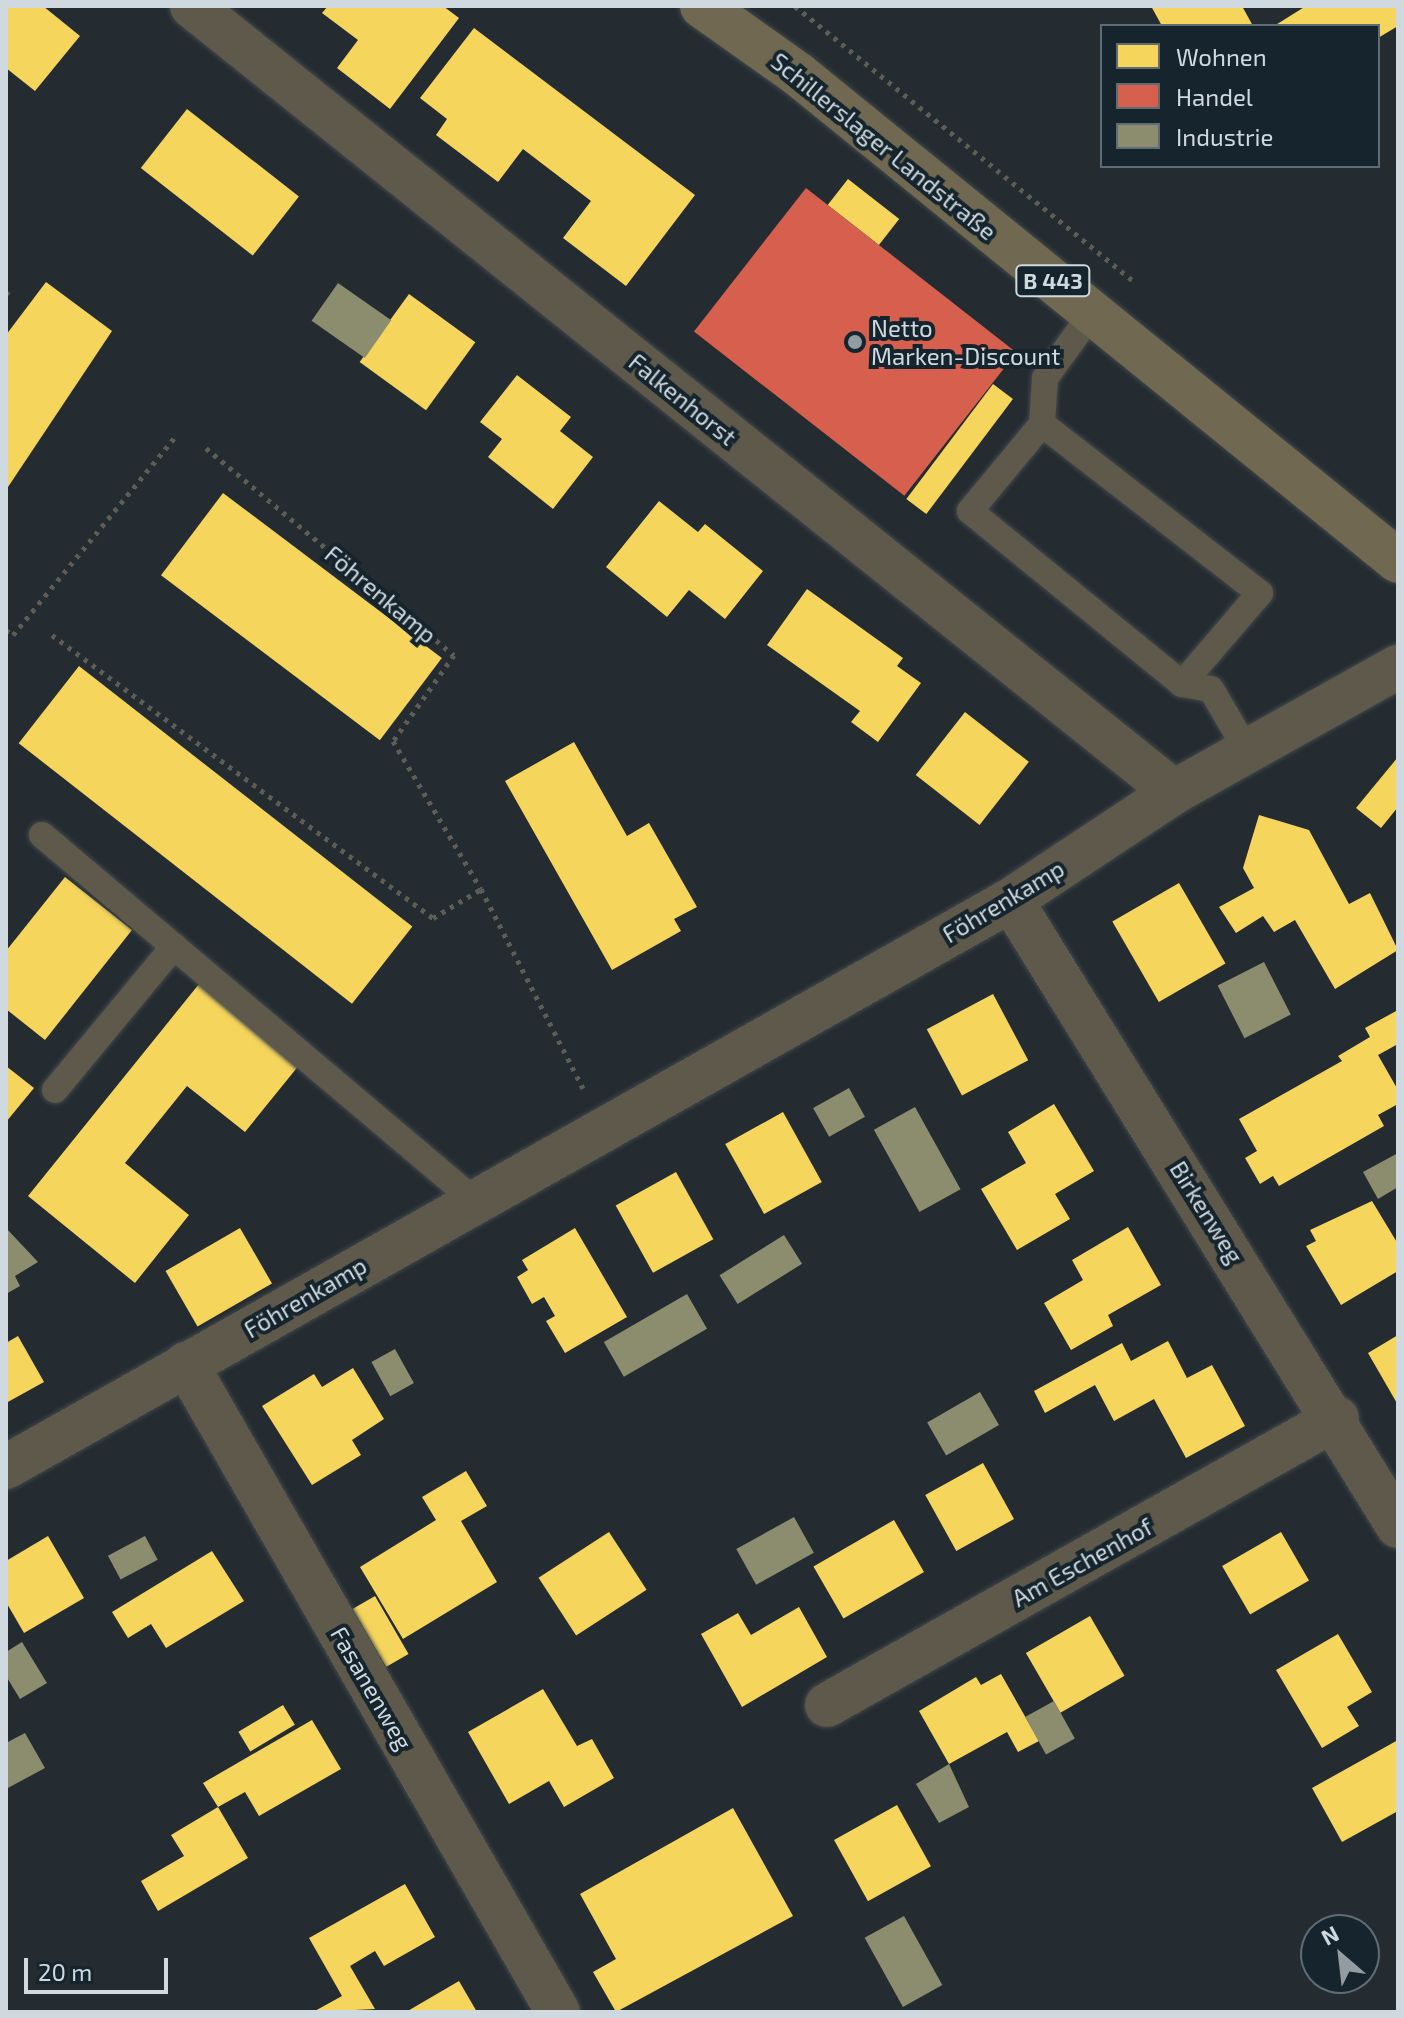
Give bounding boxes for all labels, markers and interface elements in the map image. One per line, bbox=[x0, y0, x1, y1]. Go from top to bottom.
legend bbox=[1100, 24, 1380, 168]
text: Wohnen bbox=[1176, 42, 1267, 71]
street label: Schillerslager Landstraße bbox=[765, 46, 1003, 246]
text: Handel bbox=[1176, 82, 1253, 111]
text: Industrie bbox=[1176, 122, 1273, 151]
road number: B 443 bbox=[1015, 263, 1091, 299]
place label: Netto Marken-Discount bbox=[871, 314, 1060, 370]
marker: Netto Marken-Discount bbox=[846, 333, 864, 351]
street label: Falkenhorst bbox=[623, 347, 743, 451]
street label: Föhrenkamp bbox=[319, 539, 443, 649]
street label: Föhrenkamp bbox=[937, 853, 1069, 949]
street label: Birkenweg bbox=[1164, 1156, 1250, 1268]
street label: Föhrenkamp bbox=[239, 1250, 371, 1344]
street label: Am Eschenhof bbox=[1007, 1512, 1157, 1612]
street label: Fasanenweg bbox=[325, 1621, 419, 1755]
north arrow bbox=[1300, 1914, 1380, 1994]
text: N bbox=[1317, 1919, 1343, 1950]
scale bar bbox=[28, 1942, 172, 1992]
text: 20 m bbox=[38, 1957, 92, 1986]

